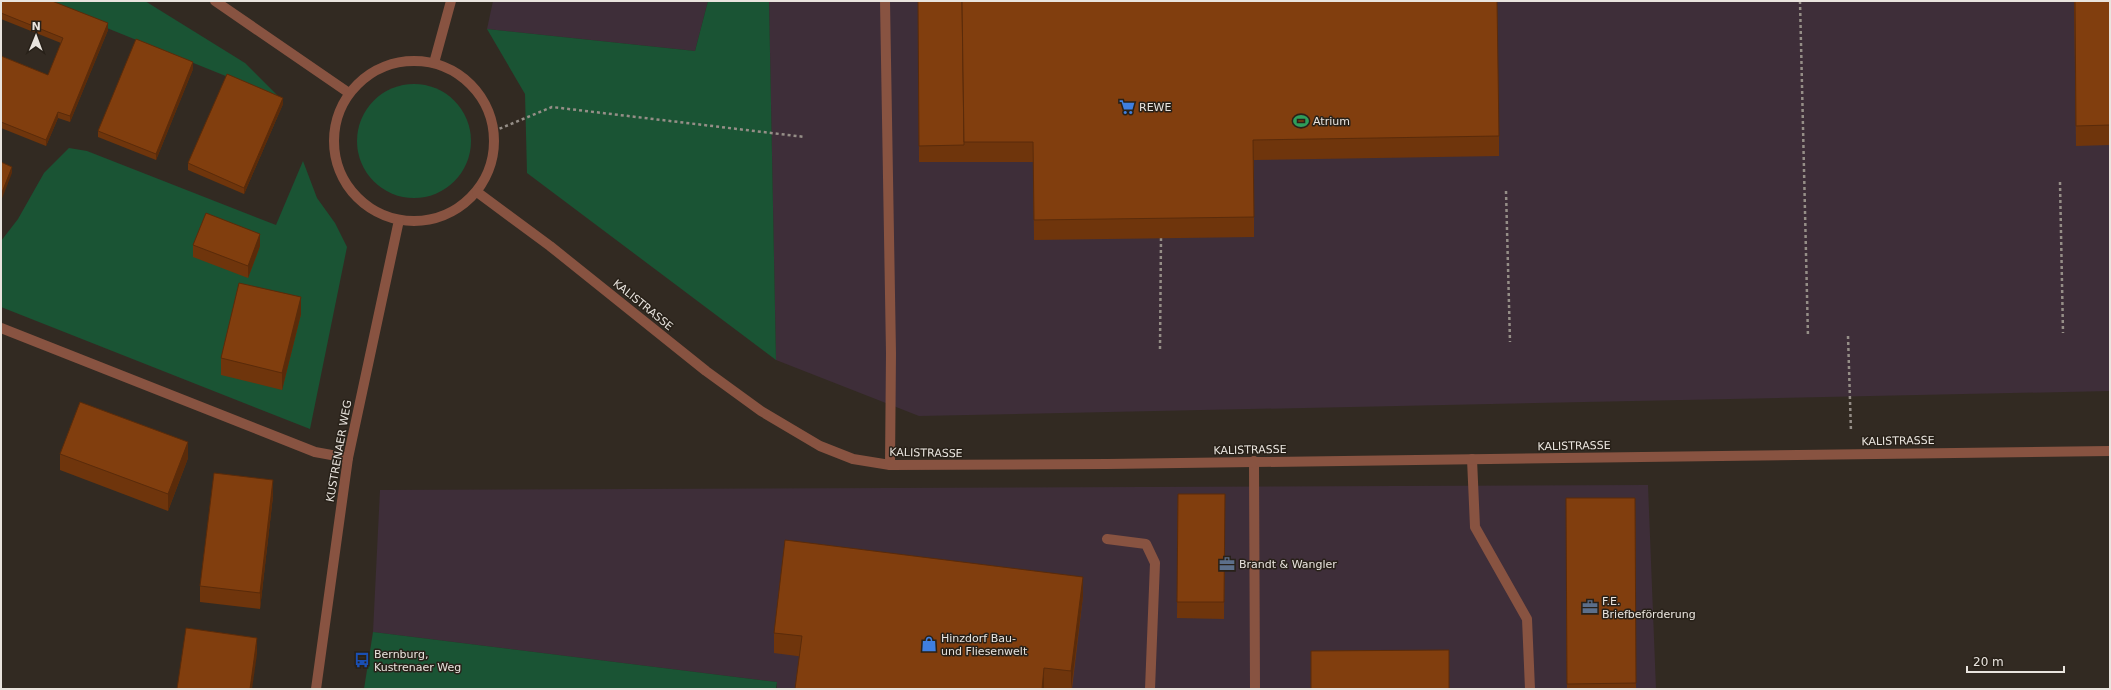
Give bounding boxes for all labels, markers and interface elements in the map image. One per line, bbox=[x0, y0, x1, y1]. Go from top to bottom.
north arrow bbox=[16, 16, 56, 56]
text: N bbox=[31, 20, 41, 33]
supermarket icon: REWE bbox=[1118, 98, 1136, 116]
place label: REWE bbox=[1139, 101, 1171, 114]
sports icon: Atrium bbox=[1292, 112, 1310, 130]
place label: Atrium bbox=[1313, 115, 1350, 128]
street label: KALISTRASSE bbox=[610, 277, 676, 333]
street label: KUSTRENAER WEG bbox=[324, 399, 354, 503]
street label: KALISTRASSE bbox=[1861, 434, 1935, 448]
street label: KALISTRASSE bbox=[1537, 439, 1611, 453]
street label: KALISTRASSE bbox=[1213, 443, 1287, 457]
street label: KALISTRASSE bbox=[889, 446, 963, 460]
office icon: Brandt & Wangler bbox=[1218, 555, 1236, 573]
place label: Brandt & Wangler bbox=[1239, 558, 1337, 571]
place label: F.E. Briefbeförderung bbox=[1602, 595, 1696, 621]
office icon: F.E. Briefbeförderung bbox=[1581, 598, 1599, 616]
place label: Hinzdorf Bau- und Fliesenwelt bbox=[941, 632, 1028, 658]
shop icon: Hinzdorf Bau- und Fliesenwelt bbox=[920, 635, 938, 653]
place label: Bernburg, Kustrenaer Weg bbox=[374, 648, 461, 674]
scale bar bbox=[1967, 648, 2064, 674]
bus stop icon: Bernburg, Kustrenaer Weg bbox=[353, 651, 371, 669]
text: 20 m bbox=[1973, 655, 2004, 669]

